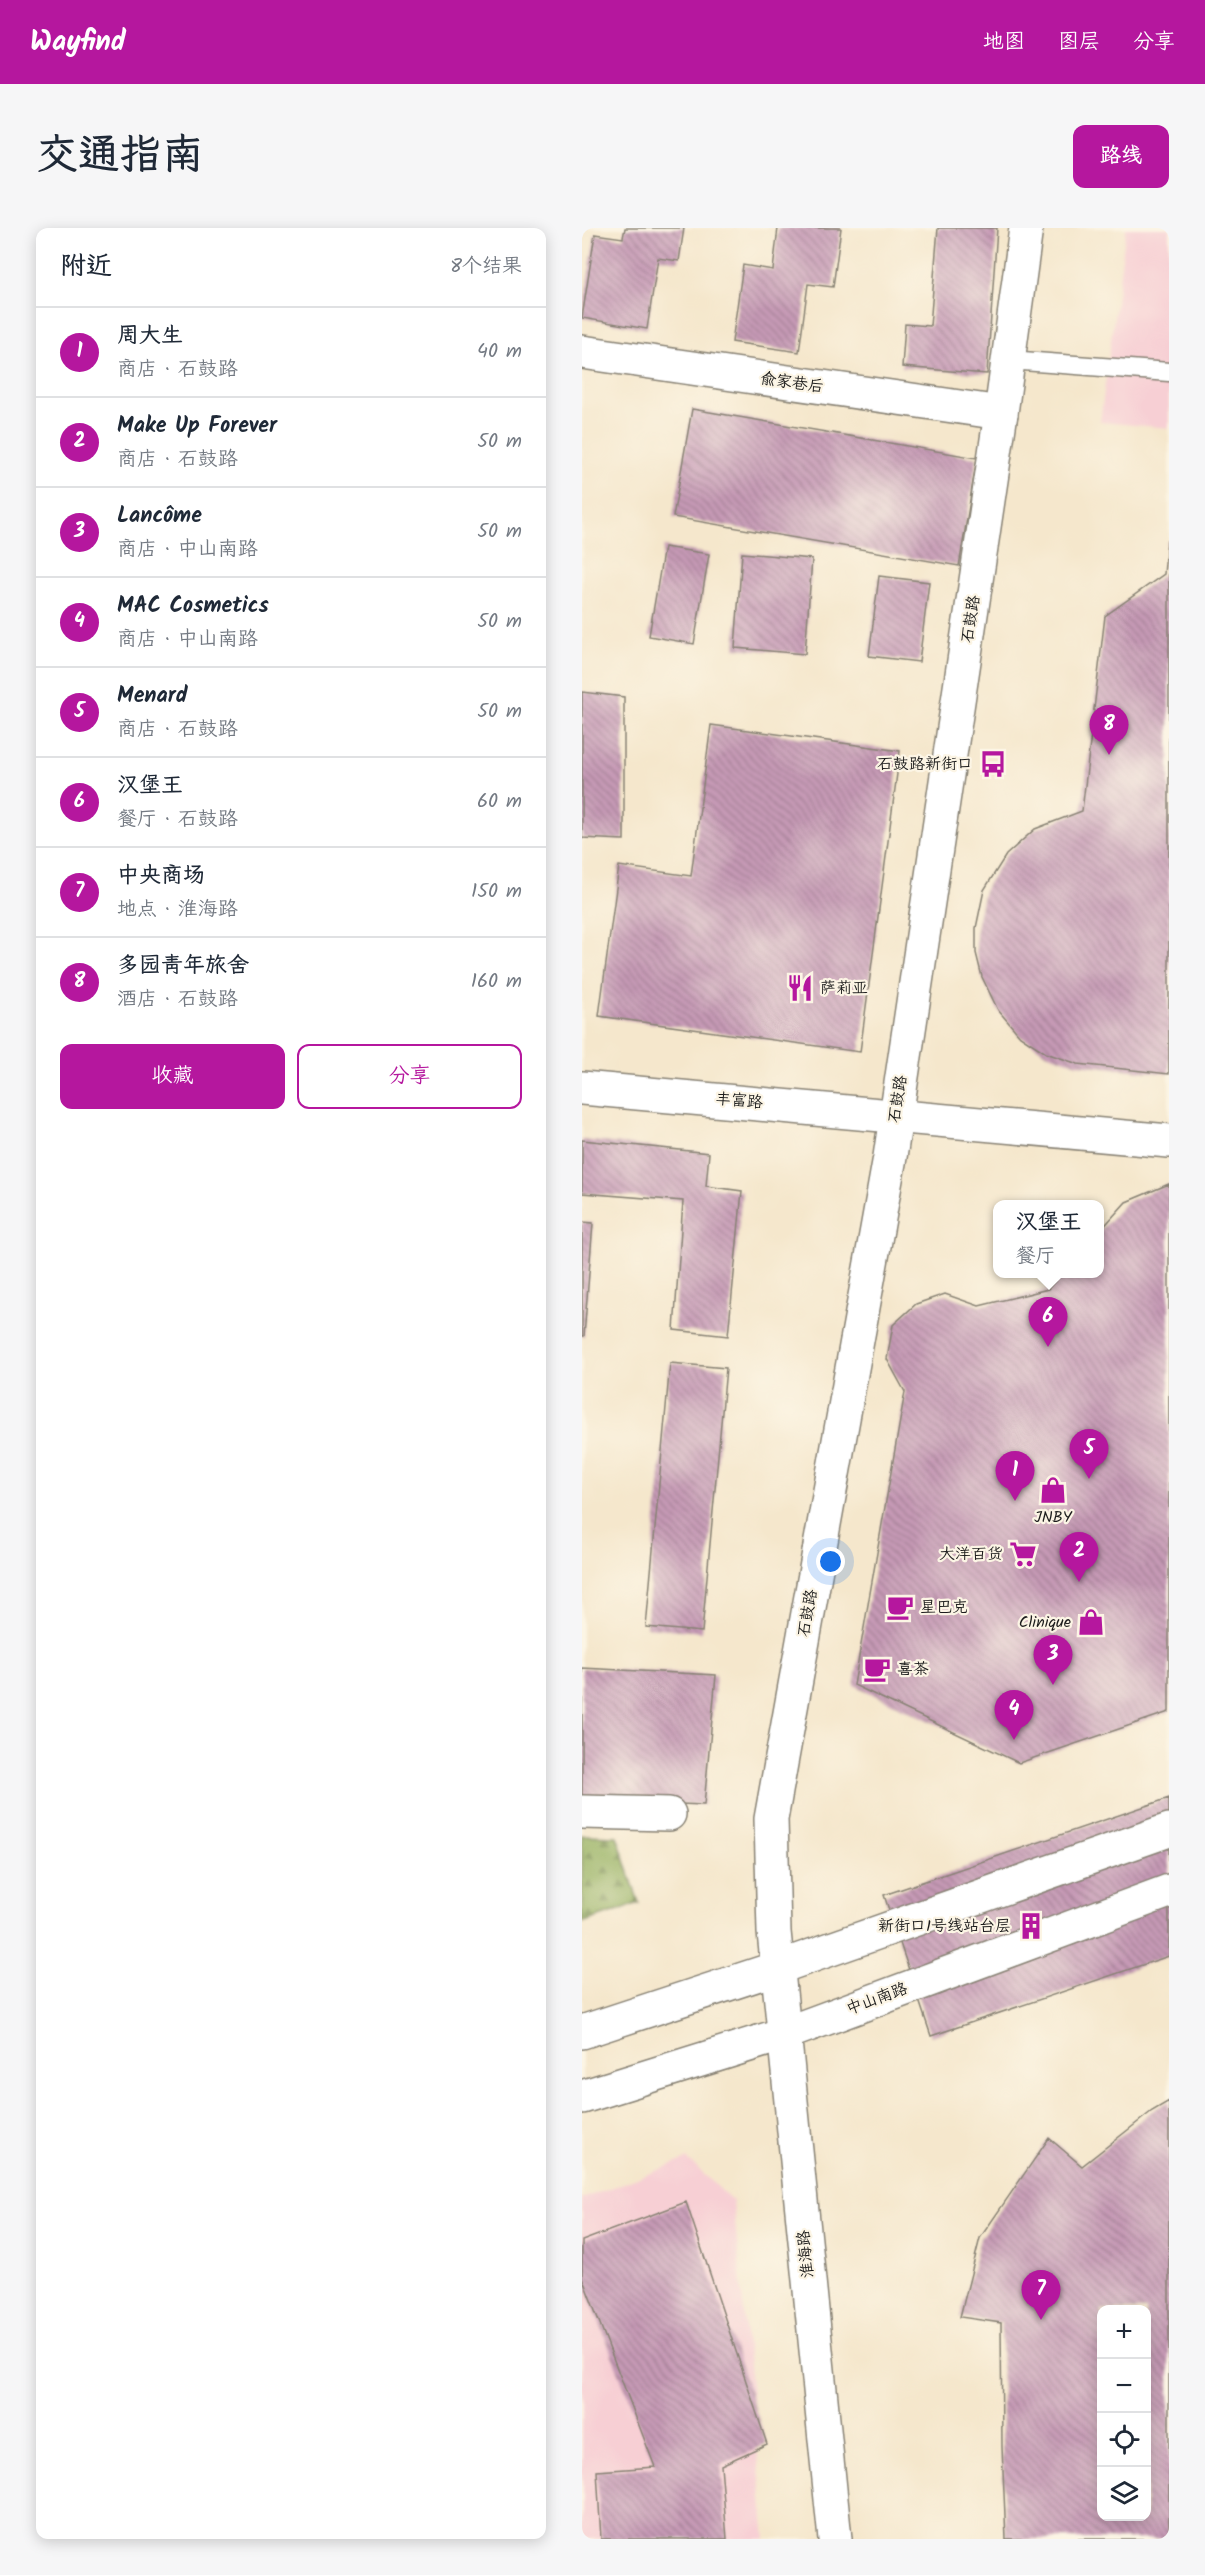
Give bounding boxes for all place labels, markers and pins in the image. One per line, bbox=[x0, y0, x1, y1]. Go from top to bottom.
pin: 8 bbox=[1090, 706, 1128, 755]
bus stop icon: 石鼓路新街口 bbox=[978, 749, 1008, 779]
place label: 石鼓路新街口 bbox=[877, 752, 973, 777]
restaurant icon: 萨莉亚 bbox=[785, 973, 815, 1003]
place label: 萨莉亚 bbox=[820, 976, 868, 1001]
pin: 6 bbox=[1028, 1298, 1068, 1347]
pin: 5 bbox=[1070, 1430, 1108, 1479]
pin: 1 bbox=[996, 1452, 1034, 1501]
shop icon: JNBY bbox=[1038, 1475, 1068, 1505]
place label: JNBY bbox=[1034, 1505, 1073, 1530]
pin: 2 bbox=[1060, 1532, 1098, 1582]
supermarket icon: 大洋百货 bbox=[1008, 1539, 1038, 1569]
place label: 大洋百货 bbox=[939, 1542, 1003, 1567]
cafe icon: 星巴克 bbox=[885, 1592, 915, 1622]
place label: 星巴克 bbox=[920, 1595, 968, 1620]
shop icon: Clinique bbox=[1076, 1607, 1106, 1637]
place label: Clinique bbox=[1019, 1610, 1071, 1635]
pin: 3 bbox=[1034, 1636, 1072, 1685]
cafe icon: 喜茶 bbox=[862, 1654, 892, 1684]
place label: 喜茶 bbox=[897, 1657, 929, 1682]
pin: 4 bbox=[994, 1690, 1034, 1740]
building icon: 新街口1号线站台层 bbox=[1016, 1911, 1046, 1941]
place label: 新街口1号线站台层 bbox=[878, 1914, 1011, 1939]
pin: 7 bbox=[1022, 2270, 1060, 2320]

